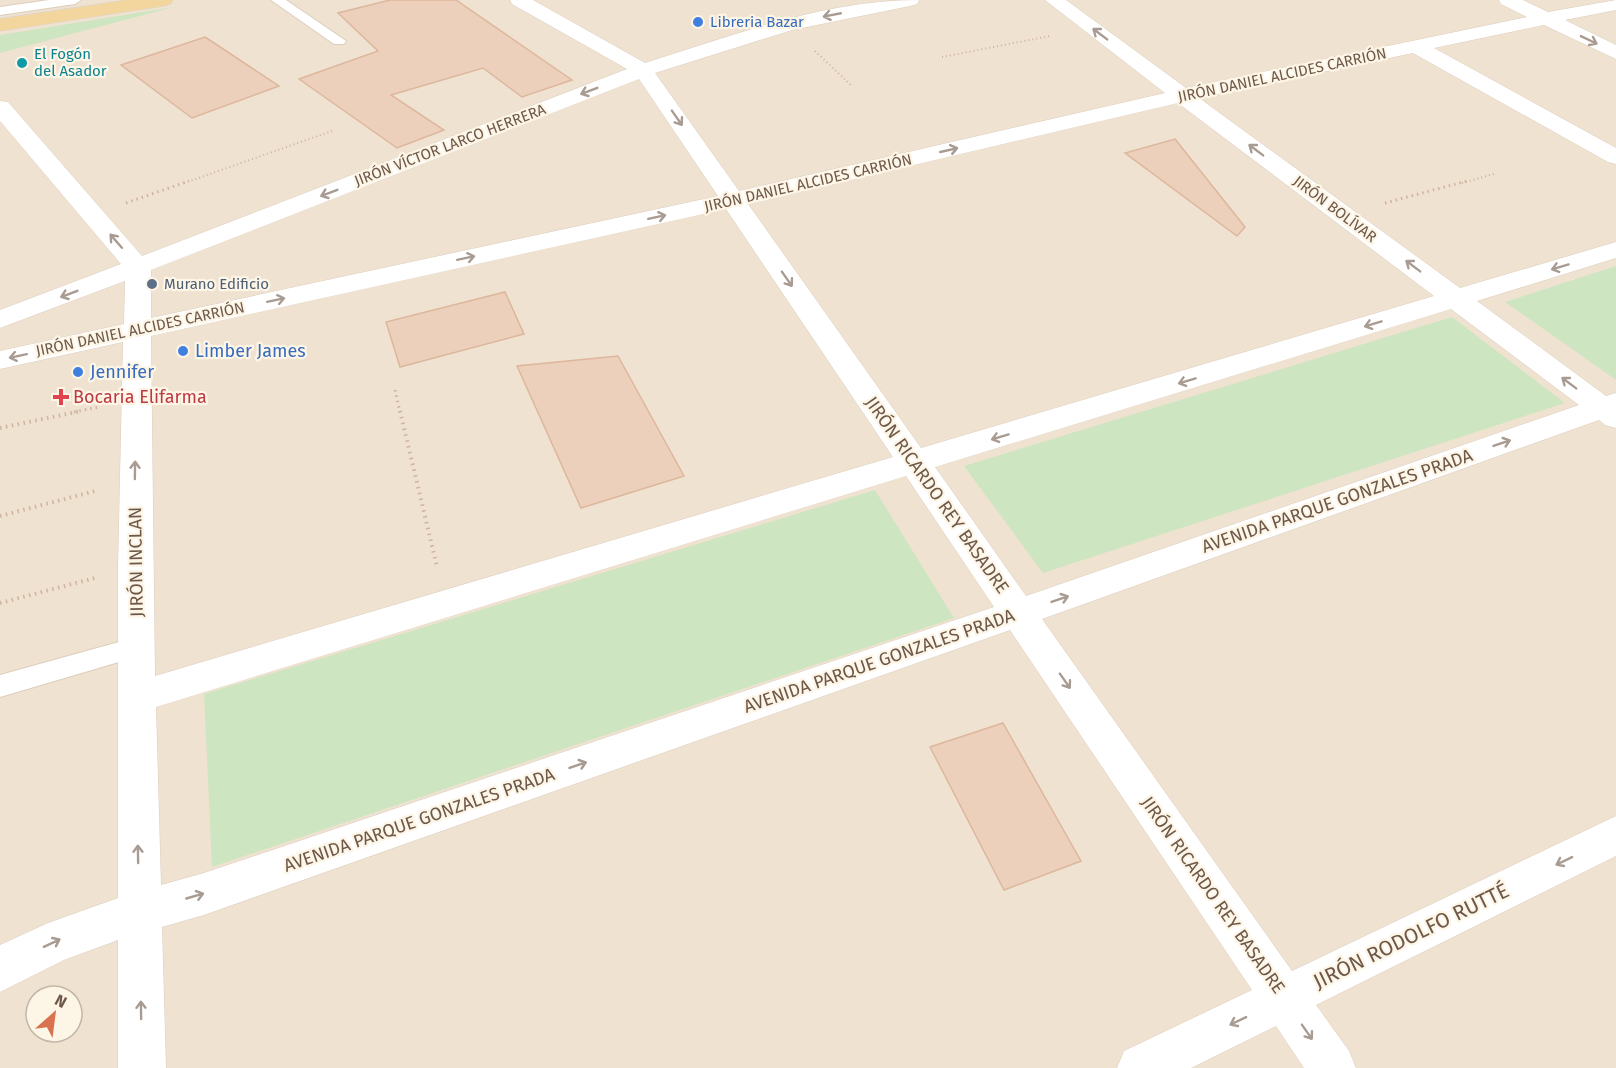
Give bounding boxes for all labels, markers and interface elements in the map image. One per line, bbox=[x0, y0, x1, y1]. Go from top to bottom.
one-way arrow bbox=[822, 10, 842, 21]
place label: Libreria Bazar bbox=[710, 13, 804, 31]
marker: Libreria Bazar bbox=[691, 15, 705, 29]
one-way arrow bbox=[1092, 27, 1108, 40]
one-way arrow bbox=[1580, 35, 1598, 46]
street label: JIRÓN DANIEL ALCIDES CARRIÓN bbox=[1176, 44, 1388, 106]
place label: El Fogón del Asador bbox=[34, 45, 107, 80]
marker: El Fogón del Asador bbox=[15, 56, 29, 70]
one-way arrow bbox=[580, 87, 599, 98]
street label: JIRÓN VÍCTOR LARCO HERRERA bbox=[352, 100, 549, 190]
one-way arrow bbox=[671, 110, 683, 126]
one-way arrow bbox=[939, 144, 958, 155]
one-way arrow bbox=[1249, 144, 1265, 156]
street label: JIRÓN DANIEL ALCIDES CARRIÓN bbox=[702, 150, 914, 216]
street label: JIRÓN BOLÍVAR bbox=[1290, 172, 1380, 246]
one-way arrow bbox=[320, 188, 339, 199]
one-way arrow bbox=[647, 211, 666, 222]
one-way arrow bbox=[110, 233, 123, 249]
one-way arrow bbox=[456, 252, 475, 264]
one-way arrow bbox=[1405, 260, 1421, 272]
one-way arrow bbox=[1551, 262, 1570, 273]
one-way arrow bbox=[781, 270, 793, 287]
place label: Murano Edificio bbox=[164, 275, 269, 293]
marker: Murano Edificio bbox=[145, 277, 159, 291]
one-way arrow bbox=[60, 289, 79, 300]
one-way arrow bbox=[265, 294, 285, 305]
street label: JIRÓN DANIEL ALCIDES CARRIÓN bbox=[34, 298, 246, 360]
one-way arrow bbox=[1364, 319, 1383, 330]
place label: Limber James bbox=[195, 340, 306, 362]
marker: Limber James bbox=[176, 344, 190, 358]
one-way arrow bbox=[8, 351, 28, 362]
place label: Jennifer bbox=[90, 361, 154, 383]
marker: Jennifer bbox=[71, 365, 85, 379]
one-way arrow bbox=[1178, 376, 1197, 387]
one-way arrow bbox=[1561, 376, 1577, 389]
place label: Bocaria Elifarma bbox=[73, 386, 207, 408]
marker: Bocaria Elifarma bbox=[54, 390, 68, 404]
street label: JIRÓN RICARDO REY BASADRE bbox=[860, 392, 1014, 598]
one-way arrow bbox=[991, 432, 1010, 443]
one-way arrow bbox=[1492, 437, 1511, 448]
street label: AVENIDA PARQUE GONZALES PRADA bbox=[1199, 444, 1476, 558]
one-way arrow bbox=[129, 461, 141, 480]
street label: JIRÓN INCLAN bbox=[124, 507, 148, 617]
one-way arrow bbox=[1050, 592, 1069, 603]
street label: AVENIDA PARQUE GONZALES PRADA bbox=[741, 604, 1018, 718]
one-way arrow bbox=[1059, 673, 1071, 689]
one-way arrow bbox=[568, 758, 587, 769]
street label: AVENIDA PARQUE GONZALES PRADA bbox=[281, 763, 558, 877]
street label: JIRÓN RICARDO REY BASADRE bbox=[1136, 792, 1290, 998]
one-way arrow bbox=[132, 844, 144, 864]
one-way arrow bbox=[1555, 856, 1573, 867]
street label: JIRÓN RODOLFO RUTTÉ bbox=[1309, 877, 1513, 995]
one-way arrow bbox=[185, 890, 204, 901]
one-way arrow bbox=[42, 937, 60, 949]
north arrow bbox=[24, 984, 84, 1044]
text: N bbox=[52, 990, 70, 1012]
one-way arrow bbox=[135, 1000, 147, 1020]
one-way arrow bbox=[1229, 1016, 1247, 1028]
one-way arrow bbox=[1301, 1023, 1313, 1040]

